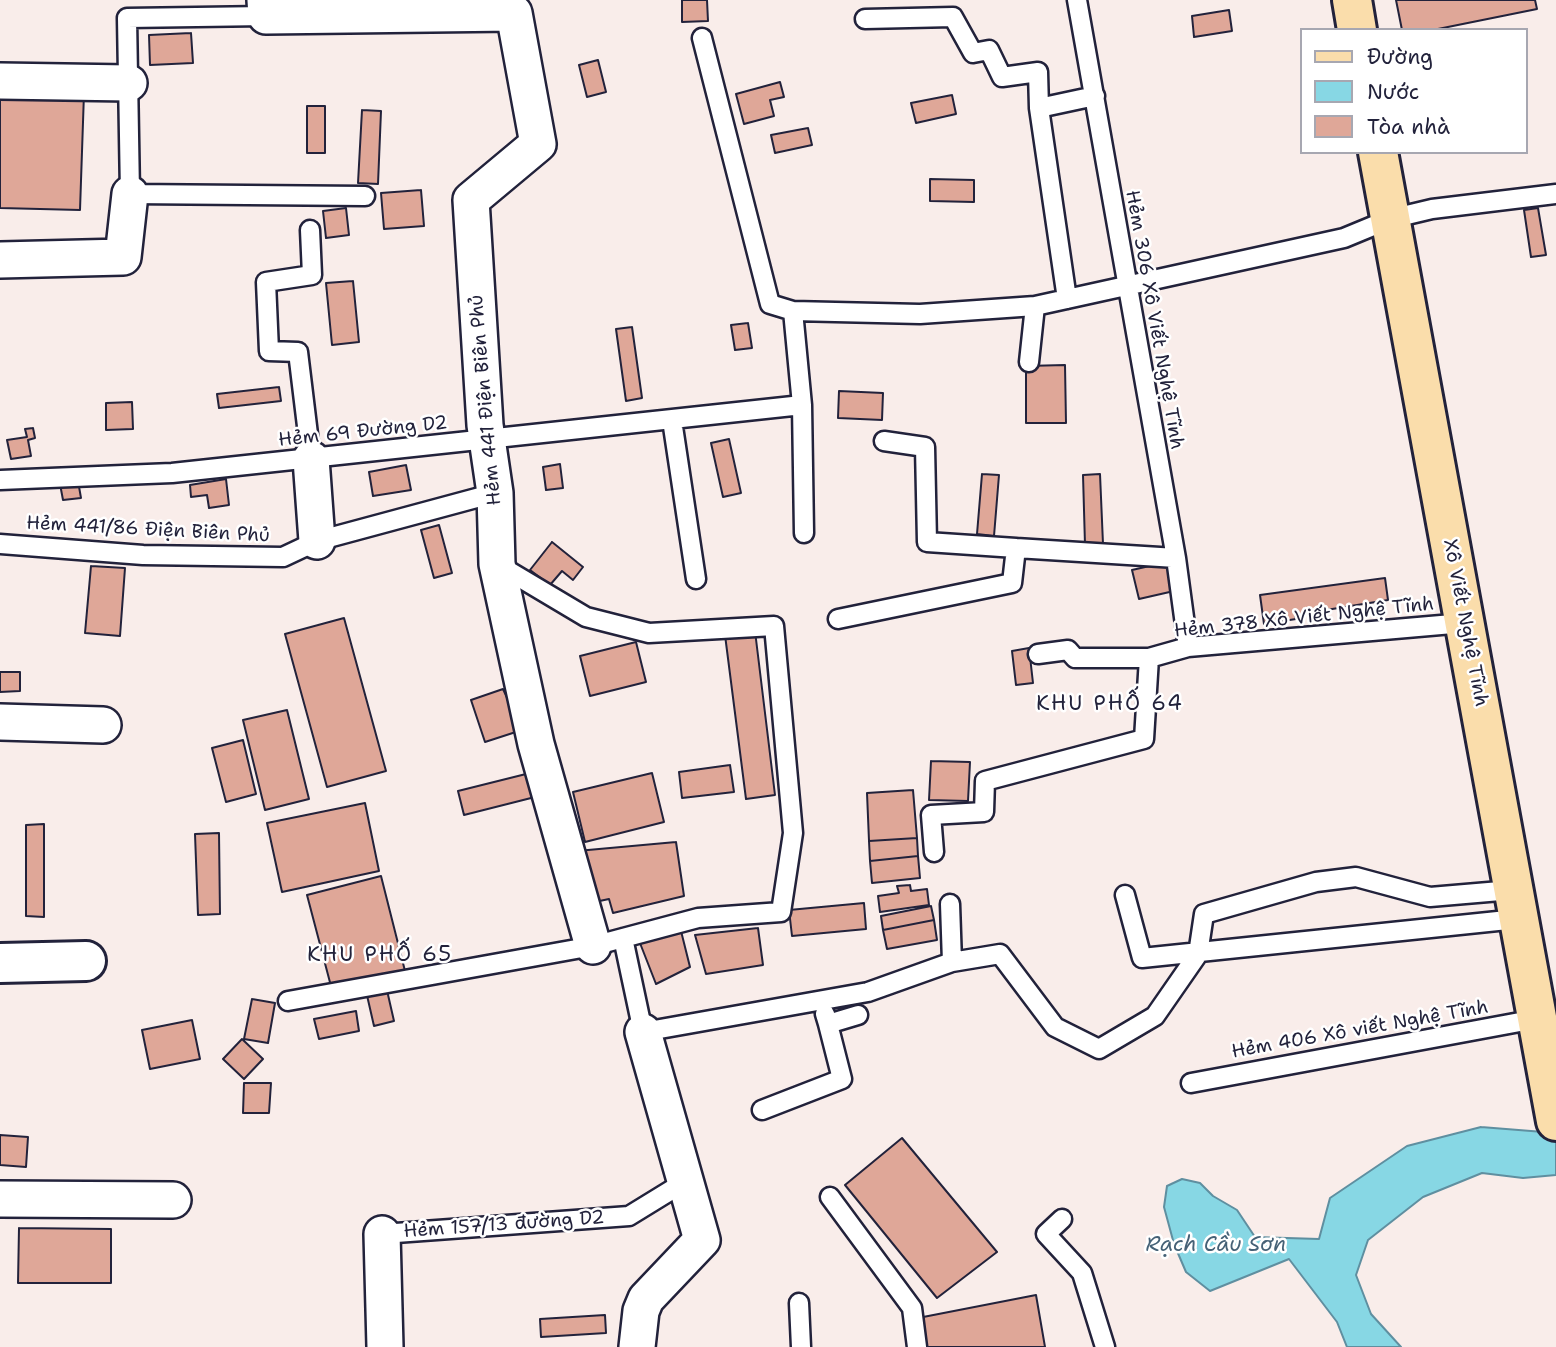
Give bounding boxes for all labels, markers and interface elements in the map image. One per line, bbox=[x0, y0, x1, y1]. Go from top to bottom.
legend bbox=[1300, 28, 1528, 154]
text: Đường bbox=[1367, 43, 1433, 71]
text: Nước bbox=[1367, 78, 1419, 106]
text: Tòa nhà bbox=[1367, 113, 1450, 141]
street label: Hẻm 306 Xô Viết Nghệ Tĩnh bbox=[1120, 189, 1188, 451]
street label: Hẻm 441 Điện Biên Phủ bbox=[465, 294, 507, 506]
street label: Hẻm 69 Đường D2 bbox=[277, 412, 449, 452]
street label: Hẻm 441/86 Điện Biên Phủ bbox=[26, 512, 270, 548]
street label: Xô Viết Nghệ Tĩnh bbox=[1438, 537, 1492, 709]
street label: Hẻm 378 Xô Viết Nghệ Tĩnh bbox=[1173, 593, 1435, 643]
district label: KHU PHỐ 64 bbox=[1037, 692, 1183, 718]
district label: KHU PHỐ 65 bbox=[308, 943, 452, 969]
street label: Hẻm 406 Xô viết Nghệ Tĩnh bbox=[1230, 996, 1490, 1064]
street label: Hẻm 157/13 đường D2 bbox=[403, 1207, 605, 1243]
water label: Rạch Cầu Sơn bbox=[1146, 1233, 1286, 1259]

